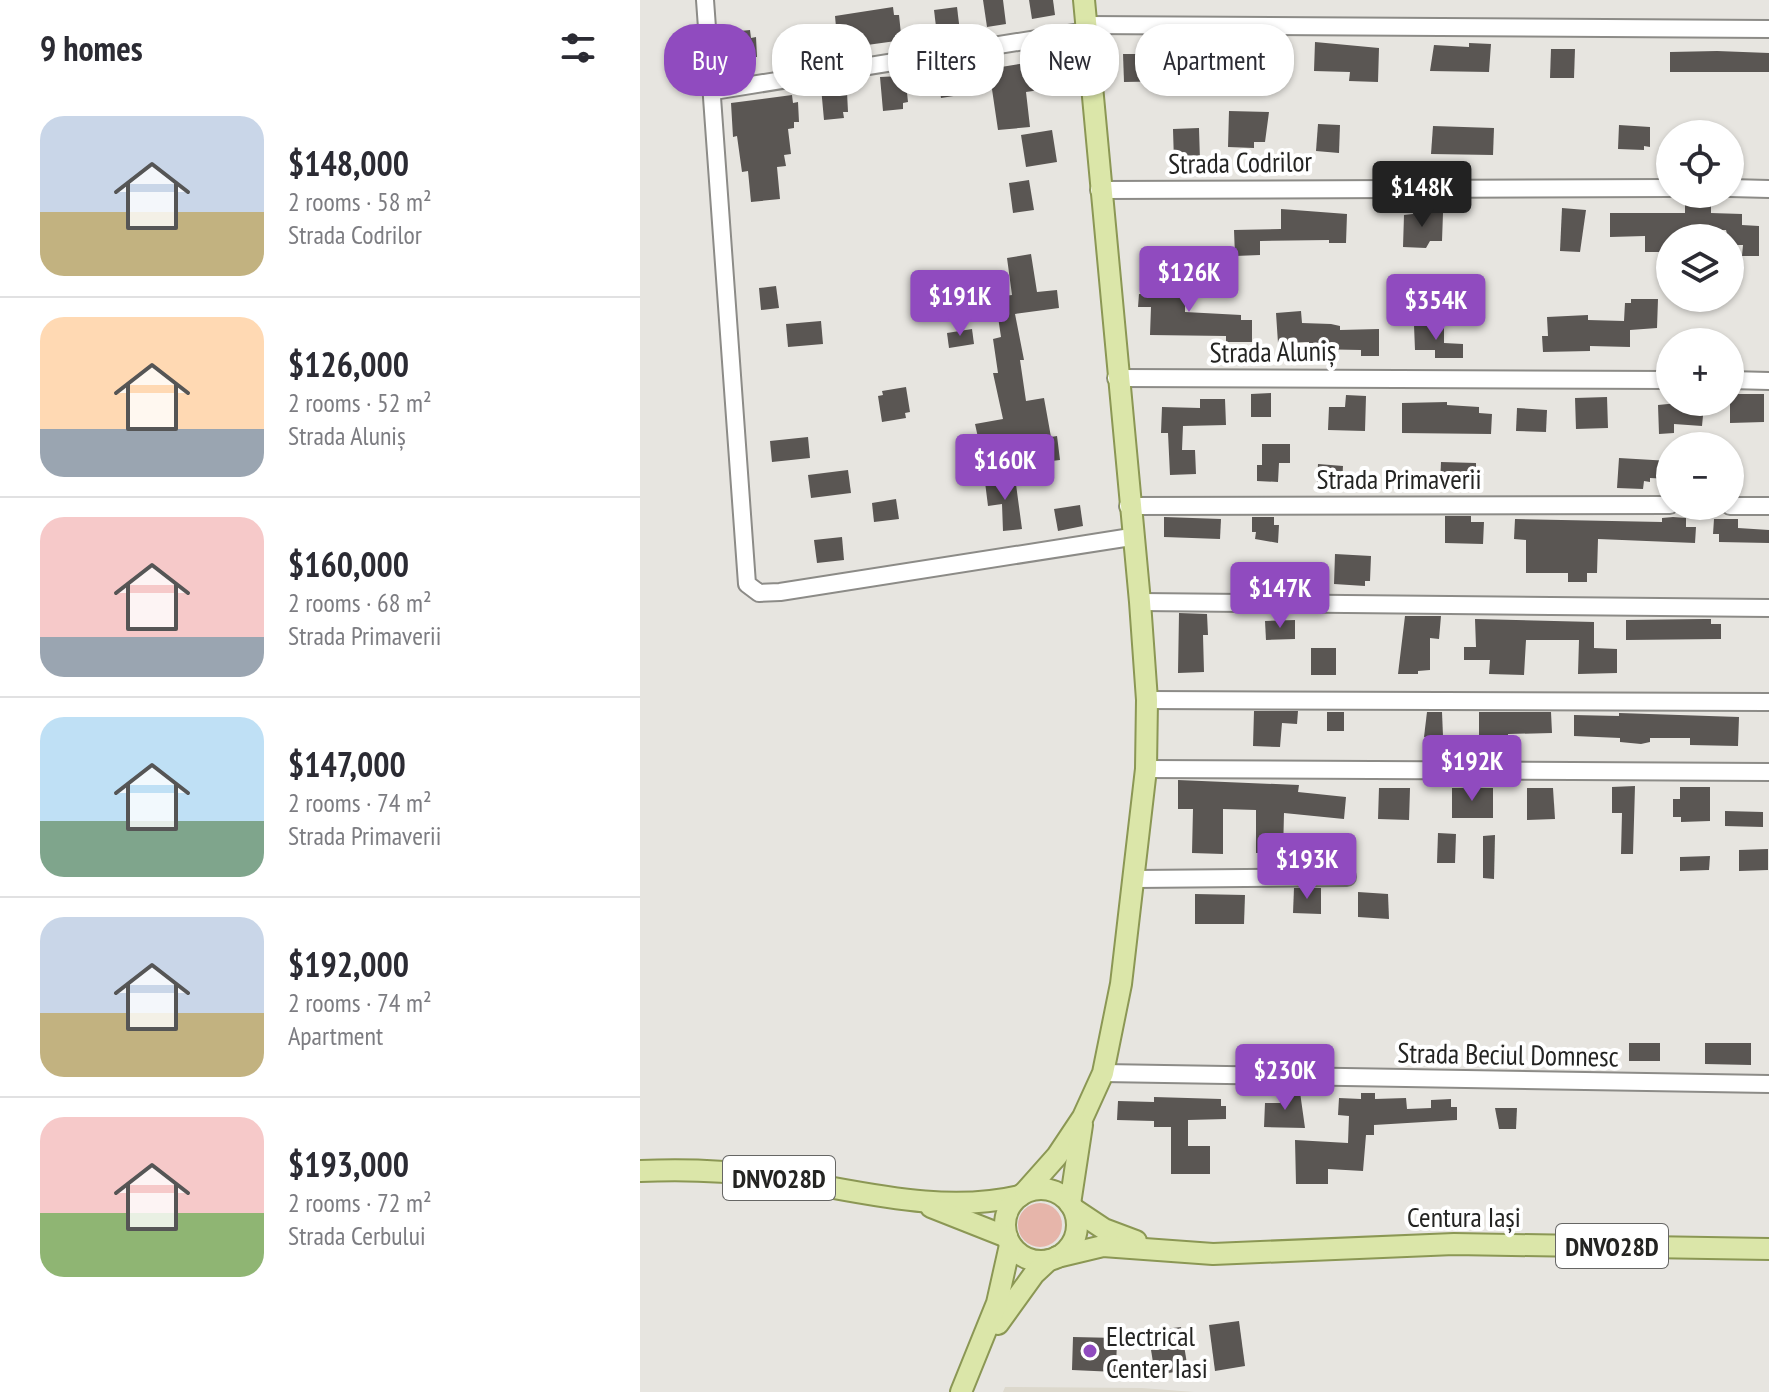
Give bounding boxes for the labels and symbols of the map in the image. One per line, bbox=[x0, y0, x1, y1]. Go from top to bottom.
street label: Strada Codrilor bbox=[1168, 142, 1313, 182]
pin: $148K bbox=[1366, 161, 1478, 229]
pin: $126K bbox=[1133, 246, 1245, 314]
pin: $191K bbox=[904, 270, 1016, 338]
pin: $354K bbox=[1380, 274, 1492, 342]
street label: Strada Aluniș bbox=[1209, 331, 1337, 371]
pin: $160K bbox=[949, 434, 1061, 502]
street label: Strada Primaverii bbox=[1316, 460, 1482, 497]
pin: $147K bbox=[1224, 562, 1336, 630]
pin: $192K bbox=[1416, 735, 1528, 803]
pin: $193K bbox=[1251, 833, 1363, 901]
street label: Strada Beciul Domnesc bbox=[1397, 1034, 1619, 1074]
pin: $230K bbox=[1229, 1044, 1341, 1112]
road number: DNVO28D bbox=[723, 1156, 835, 1200]
street label: Centura Iași bbox=[1407, 1198, 1521, 1235]
road number: DNVO28D bbox=[1556, 1224, 1668, 1268]
place label: Electrical Center Iasi bbox=[1106, 1317, 1208, 1386]
marker: Electrical Center Iasi bbox=[1081, 1342, 1099, 1360]

